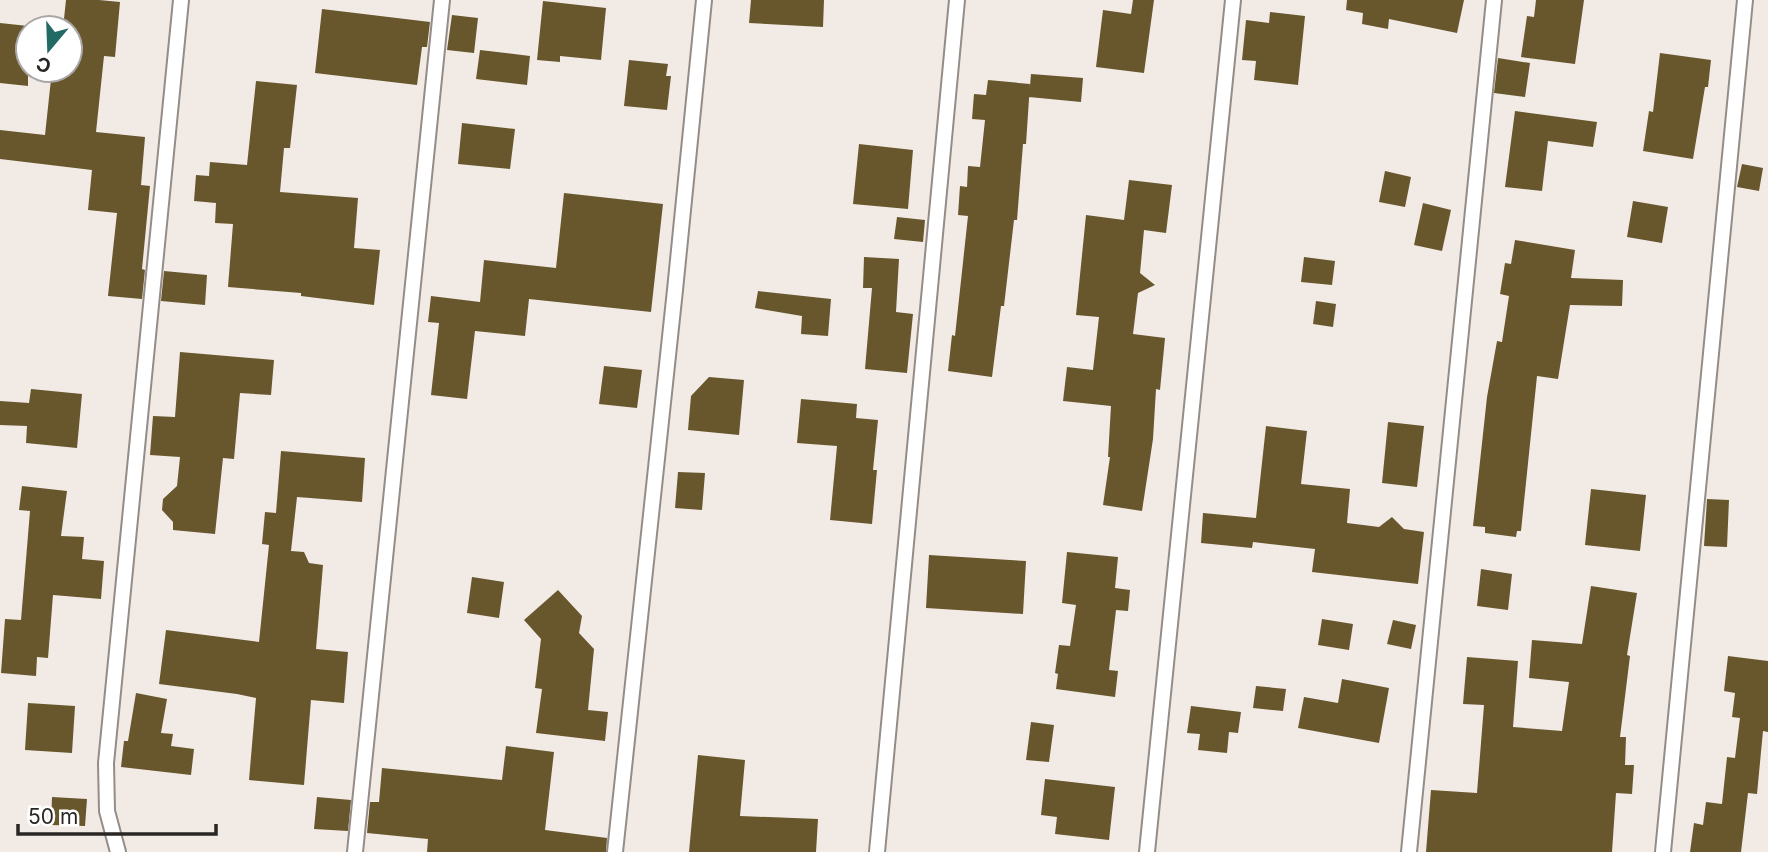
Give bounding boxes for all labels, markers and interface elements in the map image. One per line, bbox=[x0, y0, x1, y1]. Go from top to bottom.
north arrow bbox=[14, 14, 84, 84]
text: С bbox=[33, 51, 54, 78]
scale bar bbox=[18, 792, 215, 836]
text: 50 m bbox=[28, 804, 78, 829]

